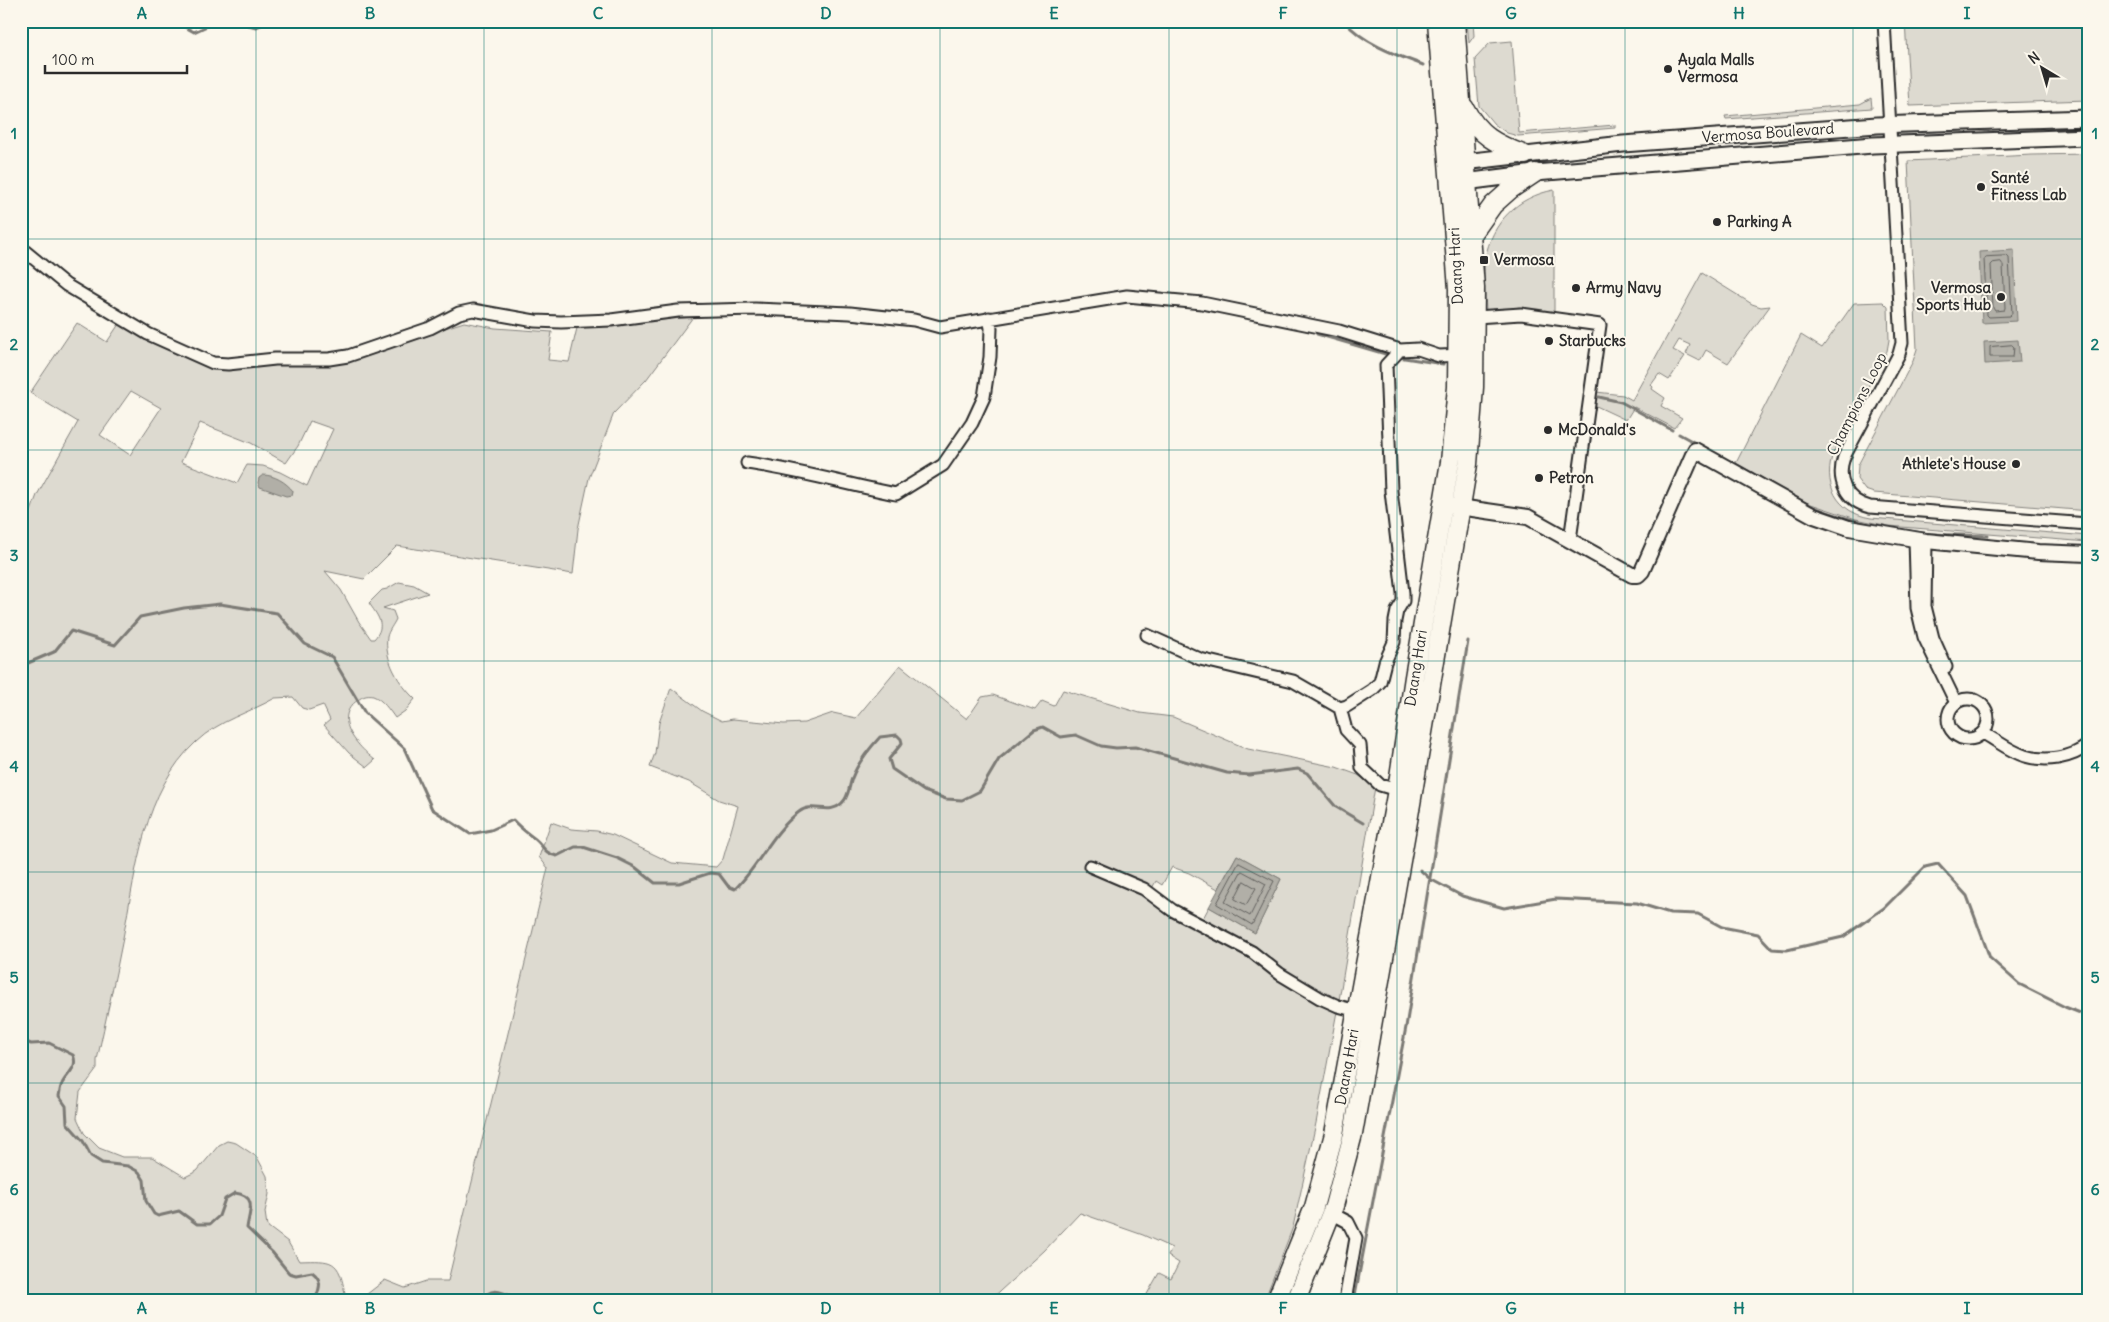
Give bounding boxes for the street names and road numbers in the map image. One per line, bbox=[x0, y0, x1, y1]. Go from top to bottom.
street label: Vermosa Boulevard bbox=[1701, 118, 1835, 147]
street label: Daang Hari bbox=[1444, 227, 1467, 305]
street label: Champions Loop bbox=[1822, 349, 1891, 458]
street label: Daang Hari bbox=[1400, 628, 1431, 708]
street label: Daang Hari bbox=[1330, 1027, 1363, 1107]

